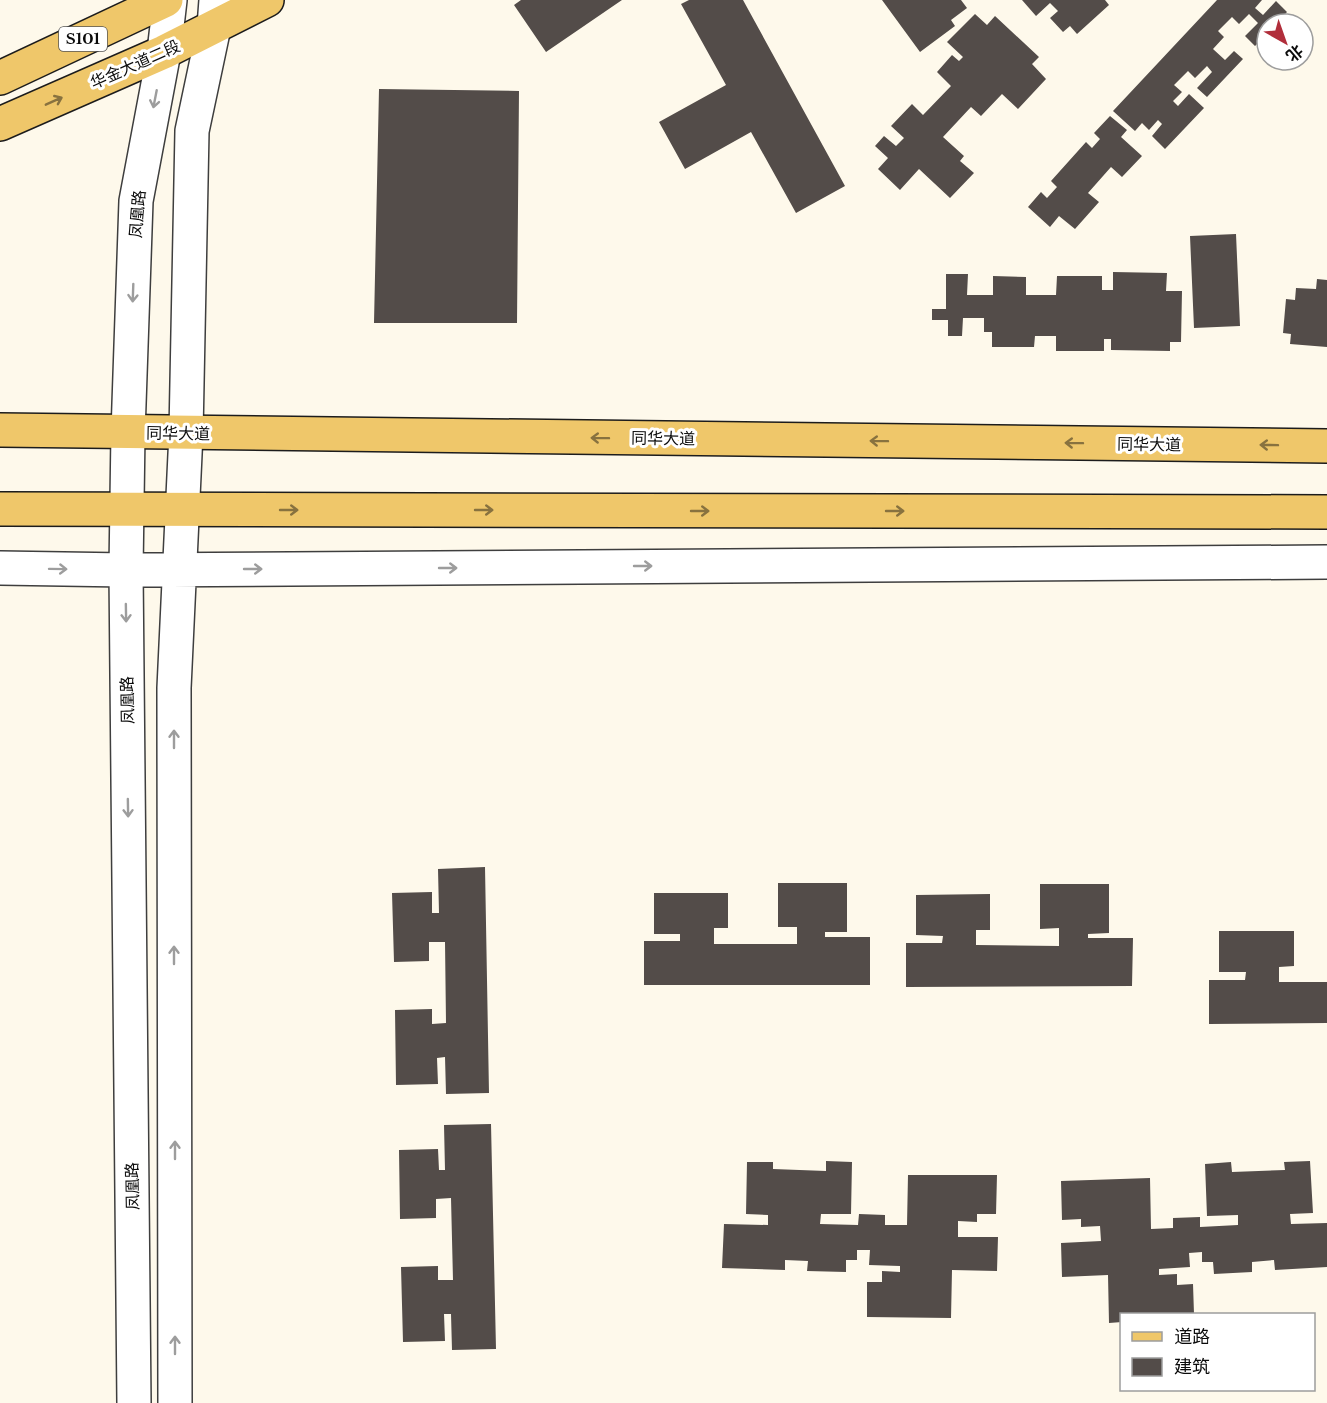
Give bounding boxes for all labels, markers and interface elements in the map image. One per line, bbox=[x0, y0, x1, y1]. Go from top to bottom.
north arrow bbox=[1255, 12, 1315, 72]
road number: S101 bbox=[59, 27, 107, 51]
street label: 华金大道二段 bbox=[87, 35, 183, 93]
text: 北 bbox=[1282, 41, 1307, 66]
one-way arrow bbox=[149, 89, 160, 109]
one-way arrow bbox=[44, 94, 62, 106]
street label: 凤凰路 bbox=[125, 189, 149, 239]
one-way arrow bbox=[127, 282, 139, 302]
street label: 同华大道 bbox=[146, 422, 210, 444]
street label: 同华大道 bbox=[631, 427, 695, 449]
one-way arrow bbox=[590, 432, 610, 444]
street label: 同华大道 bbox=[1117, 433, 1181, 455]
one-way arrow bbox=[869, 435, 889, 447]
one-way arrow bbox=[1064, 437, 1084, 449]
one-way arrow bbox=[1259, 439, 1279, 451]
one-way arrow bbox=[279, 504, 299, 515]
one-way arrow bbox=[474, 504, 494, 516]
one-way arrow bbox=[690, 505, 710, 517]
one-way arrow bbox=[885, 505, 905, 517]
one-way arrow bbox=[633, 560, 653, 572]
one-way arrow bbox=[438, 562, 458, 574]
one-way arrow bbox=[48, 563, 68, 575]
one-way arrow bbox=[243, 563, 263, 575]
one-way arrow bbox=[120, 603, 132, 623]
street label: 凤凰路 bbox=[117, 676, 137, 724]
one-way arrow bbox=[168, 729, 180, 749]
one-way arrow bbox=[122, 798, 134, 818]
one-way arrow bbox=[168, 945, 180, 965]
one-way arrow bbox=[169, 1140, 181, 1160]
street label: 凤凰路 bbox=[122, 1162, 142, 1210]
legend bbox=[1120, 1313, 1315, 1391]
text: 道路 bbox=[1174, 1326, 1210, 1348]
one-way arrow bbox=[169, 1335, 181, 1355]
text: 建筑 bbox=[1174, 1356, 1210, 1378]

